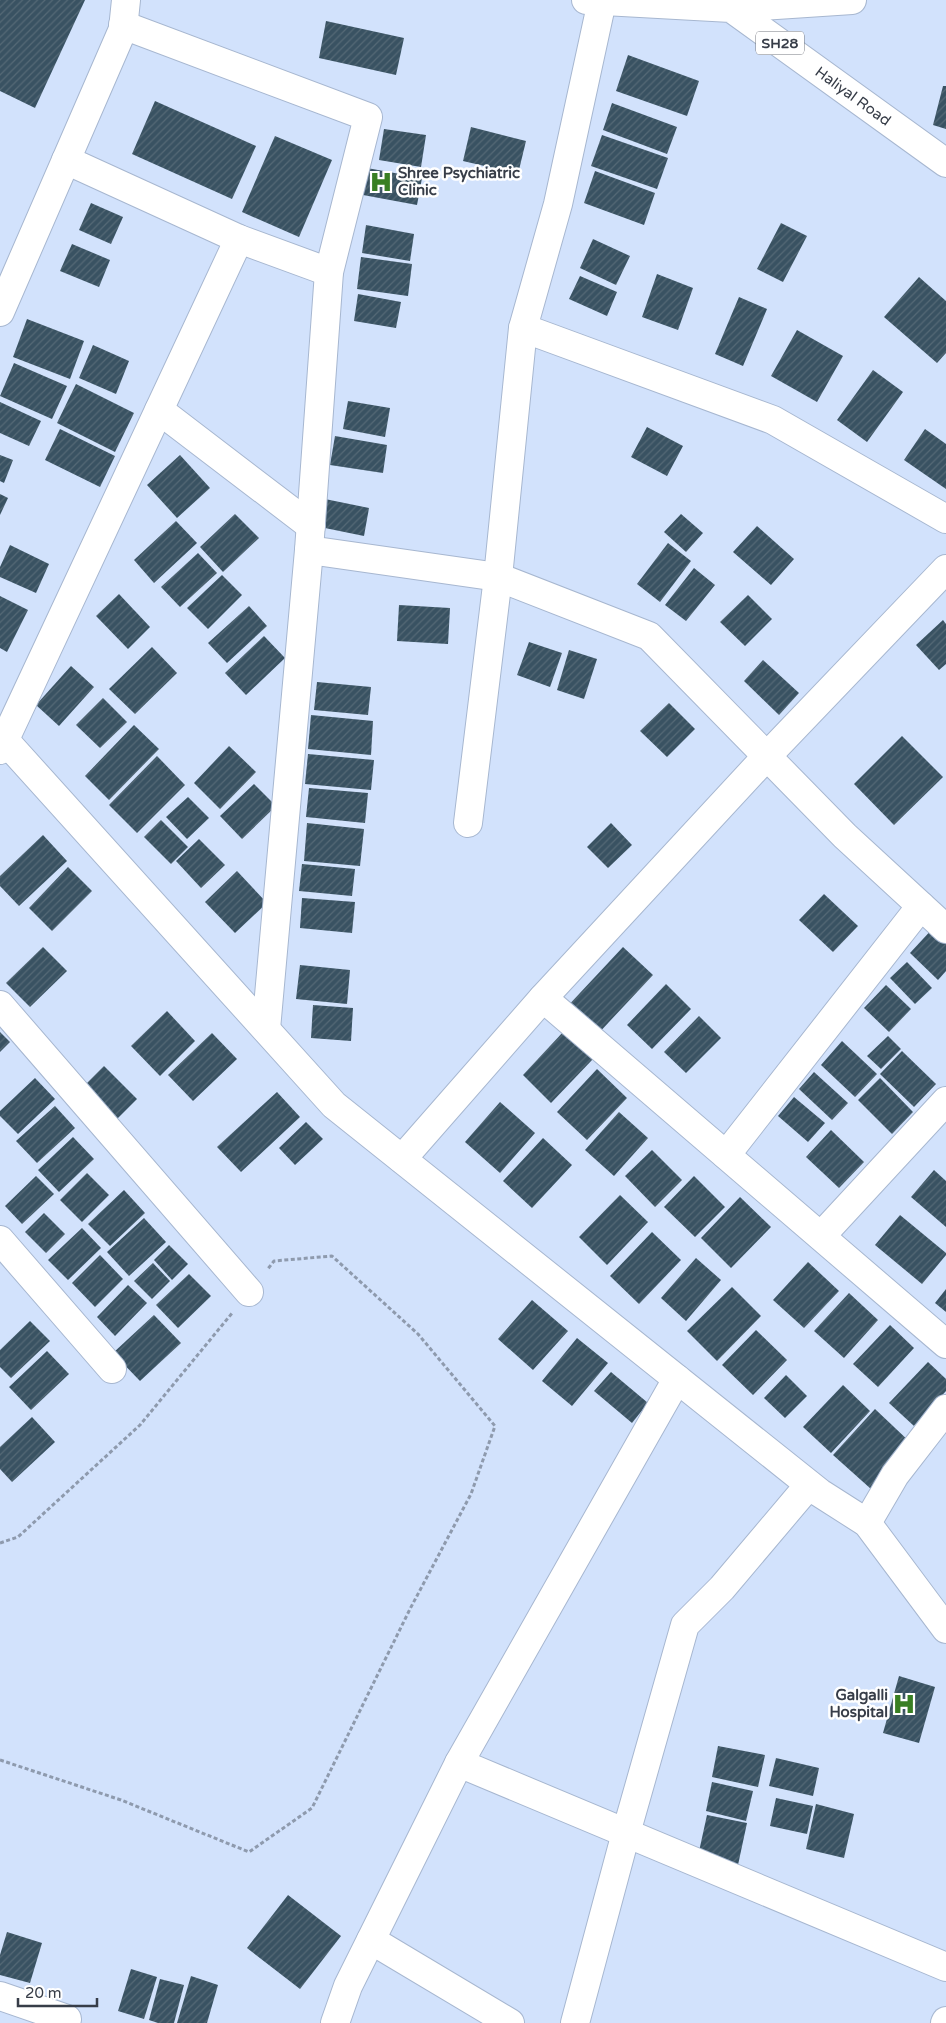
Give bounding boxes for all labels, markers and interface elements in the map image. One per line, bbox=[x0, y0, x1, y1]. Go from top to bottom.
road number: SH28 bbox=[756, 32, 804, 54]
street label: Haliyal Road bbox=[812, 63, 894, 129]
place label: Shree Psychiatric Clinic bbox=[398, 164, 520, 199]
hospital icon: Shree Psychiatric Clinic bbox=[368, 169, 394, 195]
place label: Galgalli Hospital bbox=[829, 1686, 888, 1722]
hospital icon: Galgalli Hospital bbox=[891, 1691, 917, 1717]
scale bar bbox=[18, 1976, 96, 2008]
text: 20 m bbox=[25, 1984, 62, 2002]

